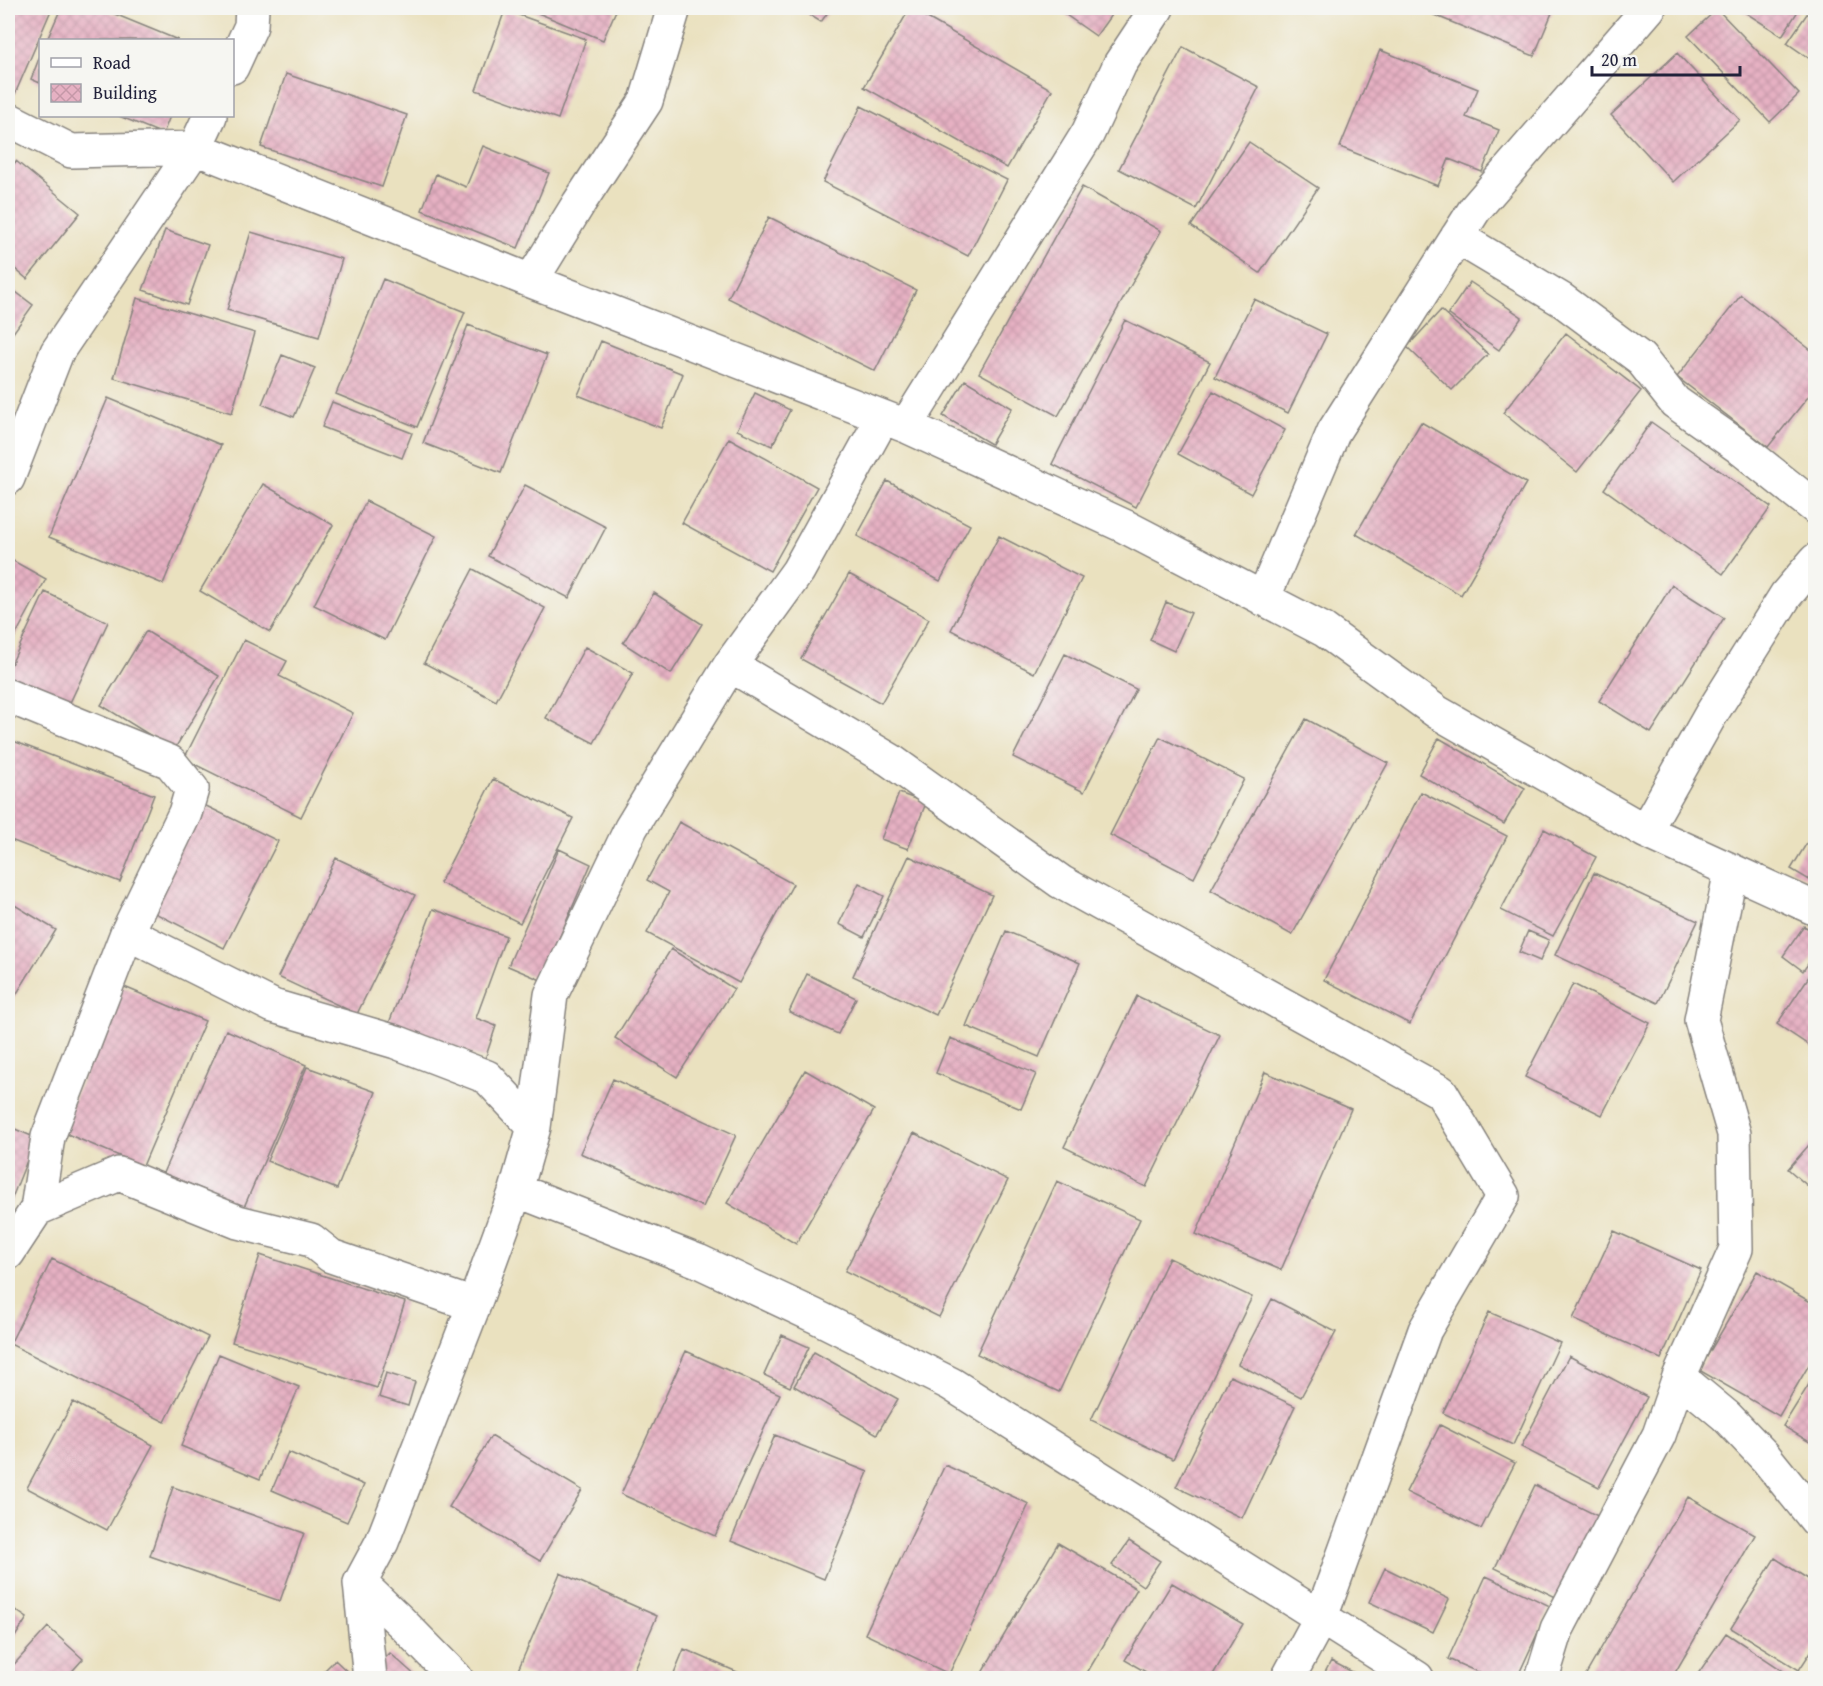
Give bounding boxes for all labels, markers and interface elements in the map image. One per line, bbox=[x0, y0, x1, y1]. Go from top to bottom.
legend bbox=[39, 39, 234, 117]
scale bar bbox=[1592, 39, 1740, 77]
text: 20 m bbox=[1601, 46, 1637, 73]
text: Road bbox=[93, 49, 131, 76]
text: Building bbox=[93, 79, 157, 106]

